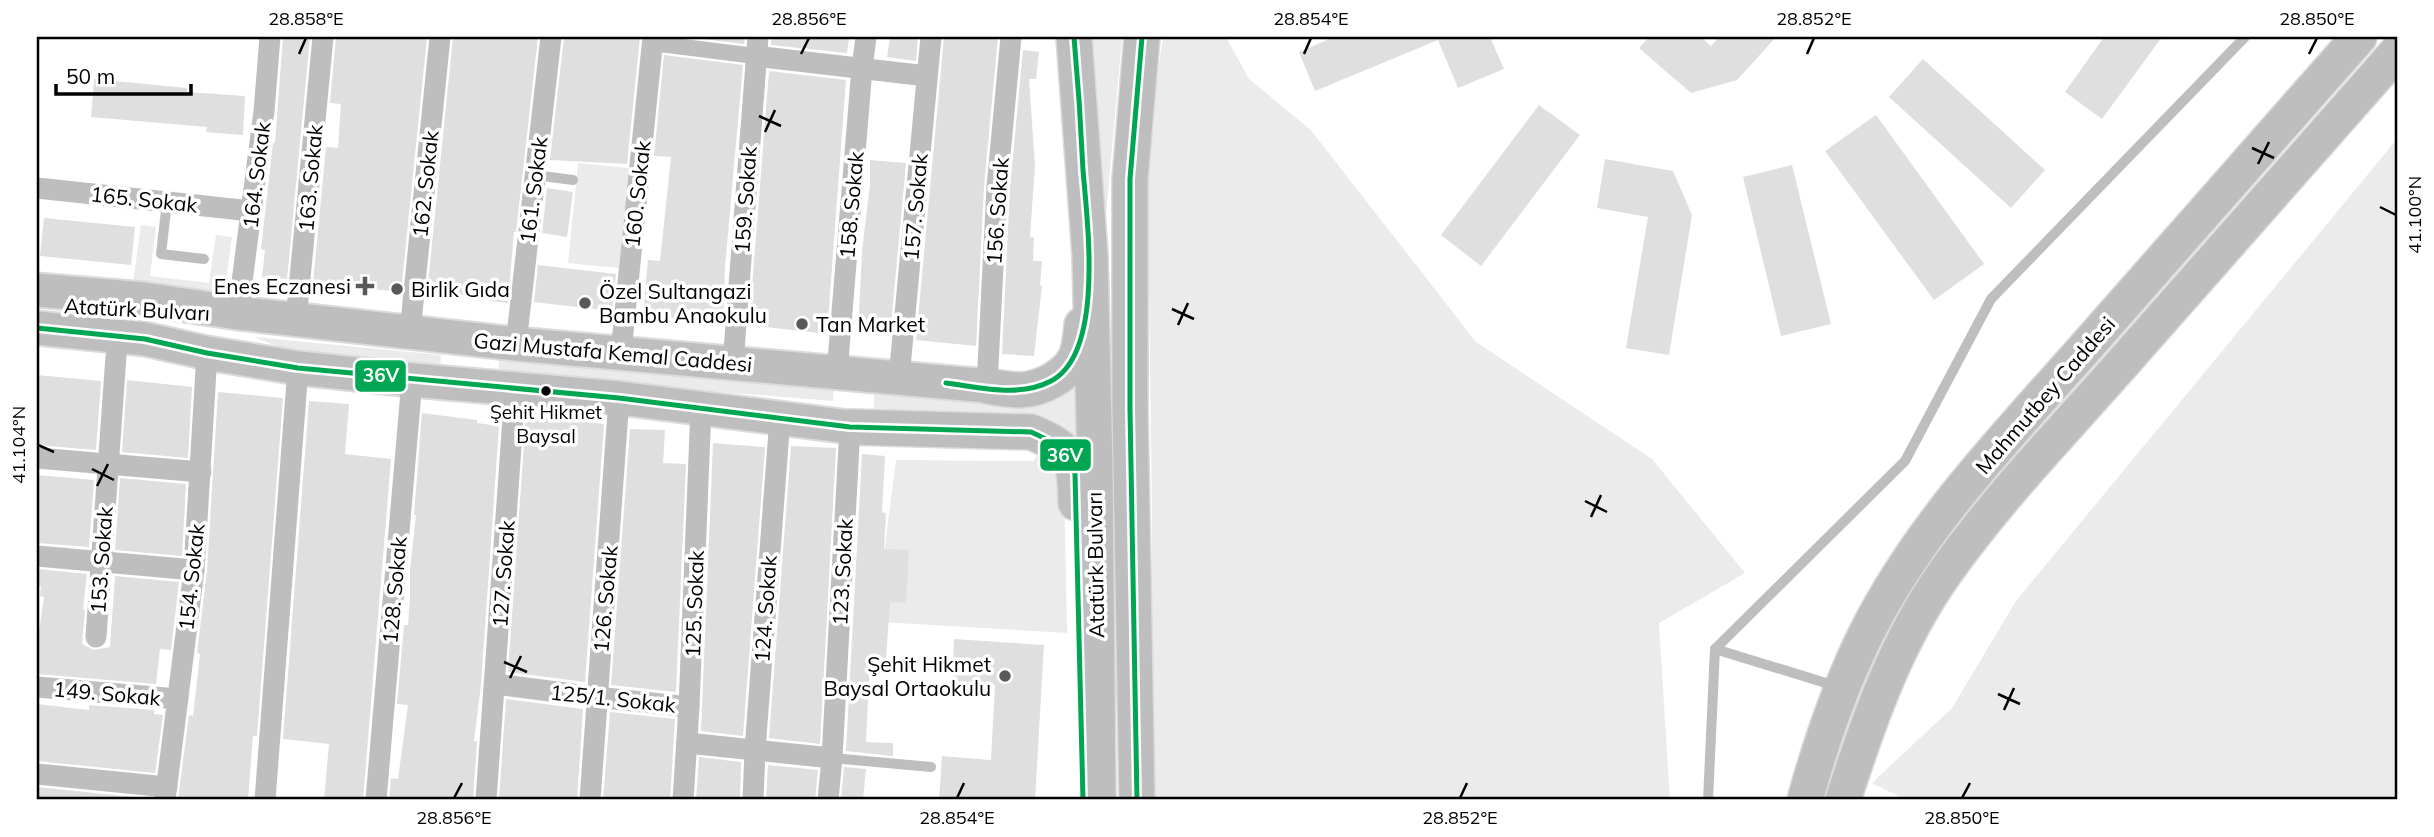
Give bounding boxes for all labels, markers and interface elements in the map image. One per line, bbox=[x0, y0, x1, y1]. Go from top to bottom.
text: 28.858°E bbox=[268, 7, 344, 30]
text: 28.856°E bbox=[771, 7, 847, 30]
text: 28.854°E bbox=[1273, 7, 1349, 30]
text: 28.852°E bbox=[1776, 7, 1852, 30]
text: 28.850°E bbox=[2279, 7, 2355, 30]
scale bar bbox=[56, 52, 191, 96]
text: 50 m bbox=[66, 63, 115, 89]
street label: 164. Sokak bbox=[237, 120, 275, 230]
street label: 163. Sokak bbox=[292, 123, 328, 233]
street label: 162. Sokak bbox=[406, 129, 444, 239]
street label: 161. Sokak bbox=[514, 135, 552, 245]
street label: 160. Sokak bbox=[618, 139, 656, 249]
street label: 159. Sokak bbox=[728, 145, 762, 254]
street label: 158. Sokak bbox=[833, 150, 869, 260]
street label: 157. Sokak bbox=[897, 152, 933, 262]
street label: 156. Sokak bbox=[980, 156, 1014, 265]
text: 41.100°N bbox=[2403, 176, 2426, 254]
street label: 165. Sokak bbox=[89, 180, 199, 218]
place label: Enes Eczanesi bbox=[214, 273, 351, 299]
place label: Birlik Gıda bbox=[411, 276, 510, 302]
marker: Enes Eczanesi bbox=[357, 278, 373, 294]
place label: Özel Sultangazi Bambu Anaokulu bbox=[599, 278, 767, 328]
marker: Birlik Gıda bbox=[389, 281, 405, 297]
street label: Atatürk Bulvarı bbox=[63, 292, 211, 326]
marker: Özel Sultangazi Bambu Anaokulu bbox=[577, 295, 593, 311]
place label: Tan Market bbox=[816, 311, 925, 337]
street label: Mahmutbey Caddesi bbox=[1970, 311, 2120, 479]
marker: Tan Market bbox=[794, 316, 810, 332]
street label: Gazi Mustafa Kemal Caddesi bbox=[473, 327, 753, 377]
line badge: 36V bbox=[354, 359, 407, 393]
text: 36V bbox=[363, 363, 400, 387]
marker: Şehit Hikmet Baysal bbox=[539, 384, 553, 398]
place label: Şehit Hikmet Baysal bbox=[490, 400, 602, 448]
text: 41.104°N bbox=[7, 406, 30, 484]
line badge: 36V bbox=[1039, 438, 1092, 472]
text: 36V bbox=[1047, 443, 1084, 467]
street label: Atatürk Bulvarı bbox=[1081, 492, 1109, 638]
street label: 153. Sokak bbox=[84, 505, 118, 614]
street label: 123. Sokak bbox=[826, 518, 858, 626]
street label: 127. Sokak bbox=[486, 519, 520, 628]
street label: 154. Sokak bbox=[172, 522, 210, 632]
street label: 128. Sokak bbox=[376, 535, 412, 645]
street label: 126. Sokak bbox=[587, 544, 623, 654]
street label: 125. Sokak bbox=[679, 550, 709, 658]
street label: 124. Sokak bbox=[748, 554, 782, 663]
place label: Şehit Hikmet Baysal Ortaokulu bbox=[823, 651, 991, 701]
marker: Şehit Hikmet Baysal Ortaokulu bbox=[997, 668, 1013, 684]
street label: 149. Sokak bbox=[52, 675, 162, 711]
street label: 125/1. Sokak bbox=[549, 678, 677, 718]
text: 28.856°E bbox=[416, 806, 492, 829]
text: 28.854°E bbox=[919, 806, 995, 829]
text: 28.852°E bbox=[1422, 806, 1498, 829]
text: 28.850°E bbox=[1924, 806, 2000, 829]

